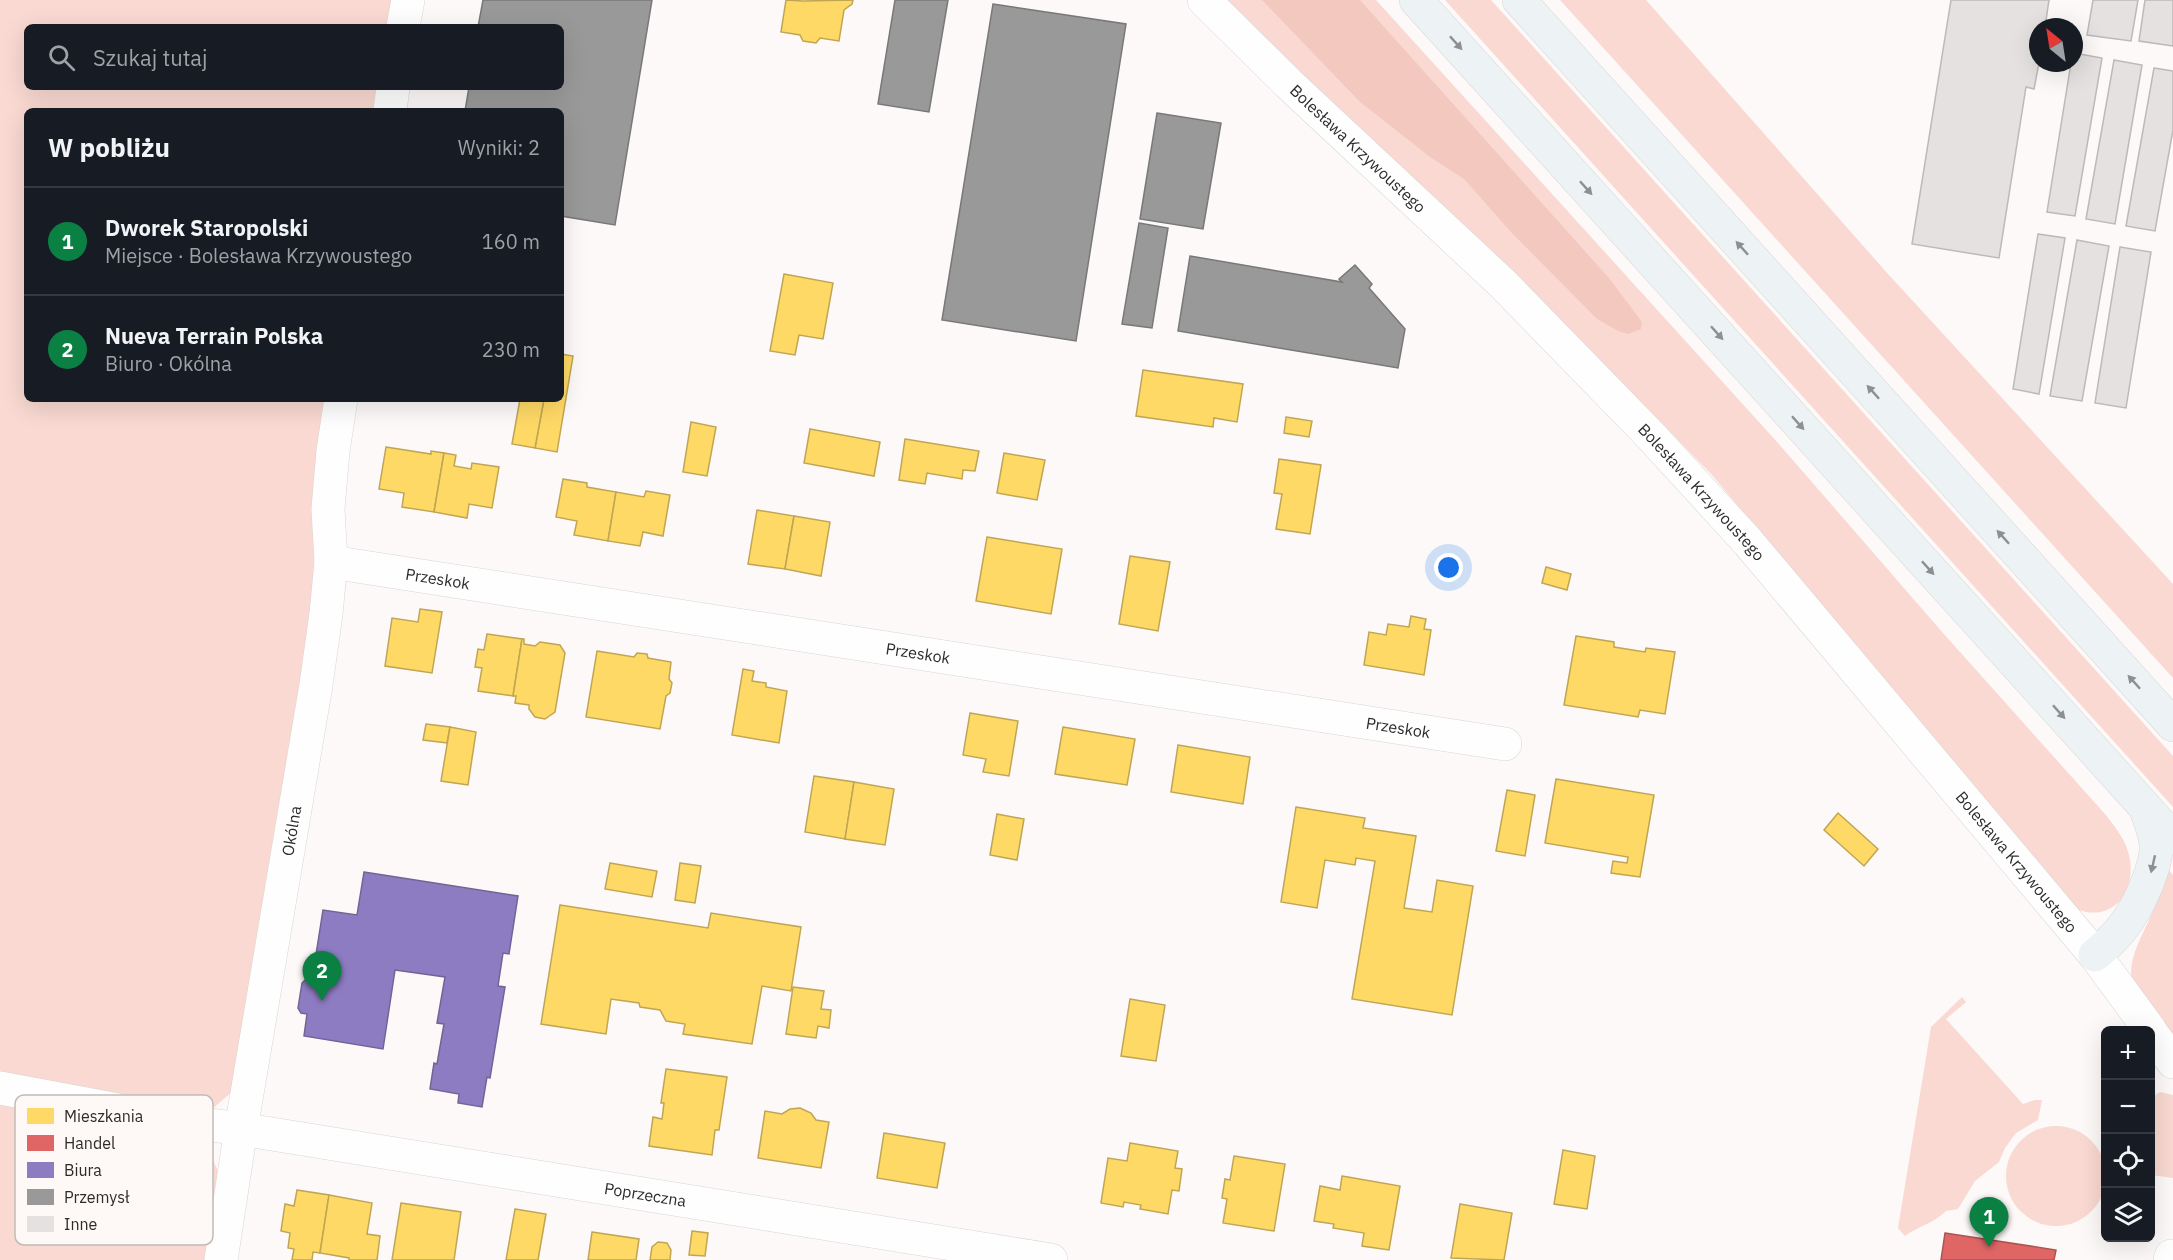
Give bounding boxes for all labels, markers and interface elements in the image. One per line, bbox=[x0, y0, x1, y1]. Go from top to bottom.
north arrow bbox=[2029, 18, 2083, 72]
search box bbox=[24, 24, 564, 90]
one-way arrow bbox=[1449, 36, 1463, 51]
icon: search bbox=[45, 41, 78, 74]
text: Szukaj tutaj bbox=[93, 43, 208, 72]
street label: Bolesława Krzywoustego bbox=[1286, 80, 1430, 217]
text: W pobliżu bbox=[48, 130, 170, 164]
text: Wyniki: 2 bbox=[458, 134, 540, 161]
one-way arrow bbox=[1579, 181, 1593, 196]
text: Dworek Staropolski bbox=[105, 213, 308, 242]
text: 1 bbox=[62, 228, 74, 255]
text: 160 m bbox=[482, 228, 540, 255]
one-way arrow bbox=[1735, 240, 1749, 255]
text: Miejsce · Bolesława Krzywoustego bbox=[105, 242, 412, 269]
text: Nueva Terrain Polska bbox=[105, 321, 323, 350]
one-way arrow bbox=[1710, 325, 1723, 340]
text: 2 bbox=[62, 336, 74, 363]
text: 230 m bbox=[482, 336, 540, 363]
text: Biuro · Okólna bbox=[105, 350, 232, 377]
one-way arrow bbox=[1866, 385, 1880, 400]
one-way arrow bbox=[1791, 415, 1804, 430]
street label: Bolesława Krzywoustego bbox=[1634, 419, 1769, 565]
one-way arrow bbox=[1997, 530, 2010, 545]
your location bbox=[1434, 553, 1463, 582]
one-way arrow bbox=[1921, 560, 1935, 575]
street label: Przeskok bbox=[404, 564, 472, 593]
street label: Przeskok bbox=[884, 638, 952, 668]
one-way arrow bbox=[2128, 675, 2141, 690]
one-way arrow bbox=[2052, 704, 2065, 719]
street label: Przeskok bbox=[1365, 713, 1432, 742]
street label: Bolesława Krzywoustego bbox=[1952, 787, 2082, 937]
street label: Okólna bbox=[277, 804, 306, 857]
one-way arrow bbox=[2147, 855, 2157, 873]
pin: 2 bbox=[302, 952, 342, 1001]
map controls bbox=[2101, 1026, 2155, 1242]
button: + bbox=[2101, 1026, 2155, 1080]
button: − bbox=[2101, 1080, 2155, 1134]
legend bbox=[15, 1095, 213, 1245]
text: Mieszkania bbox=[64, 1106, 144, 1126]
text: Handel bbox=[64, 1133, 115, 1153]
button: locate bbox=[2101, 1134, 2155, 1188]
text: Biura bbox=[64, 1160, 102, 1180]
street label: Poprzeczna bbox=[603, 1178, 688, 1211]
text: Przemysł bbox=[64, 1187, 130, 1207]
button: layers bbox=[2101, 1188, 2155, 1242]
pin: 1 bbox=[1970, 1198, 2008, 1247]
text: Inne bbox=[64, 1214, 98, 1234]

